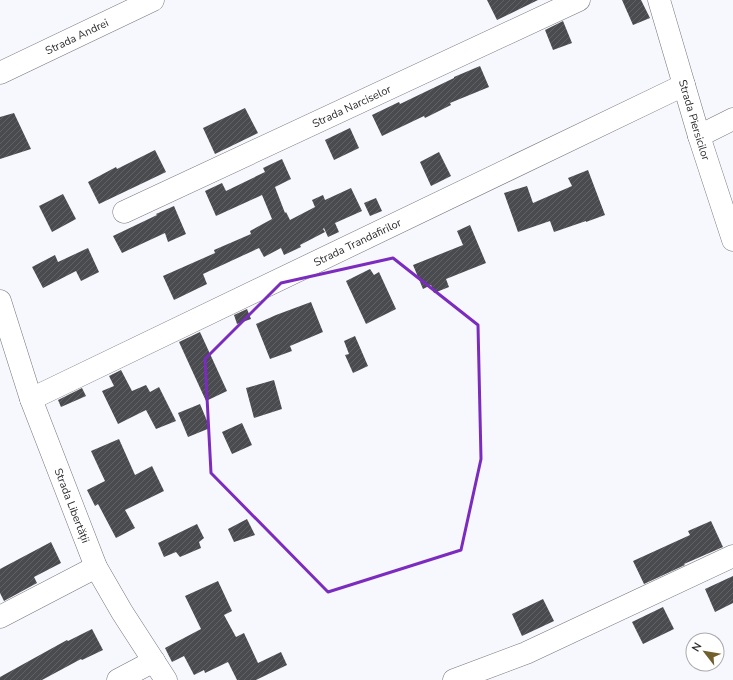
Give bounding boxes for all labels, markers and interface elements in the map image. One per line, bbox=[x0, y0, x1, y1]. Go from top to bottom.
street label: Strada Andrei bbox=[43, 15, 111, 58]
street label: Strada Piersicilor bbox=[675, 78, 713, 162]
street label: Strada Narciselor bbox=[310, 82, 394, 131]
street label: Strada Trandafirilor bbox=[311, 215, 404, 270]
street label: Strada Libertății bbox=[50, 466, 93, 545]
north arrow bbox=[685, 632, 725, 672]
text: N bbox=[688, 640, 705, 654]

